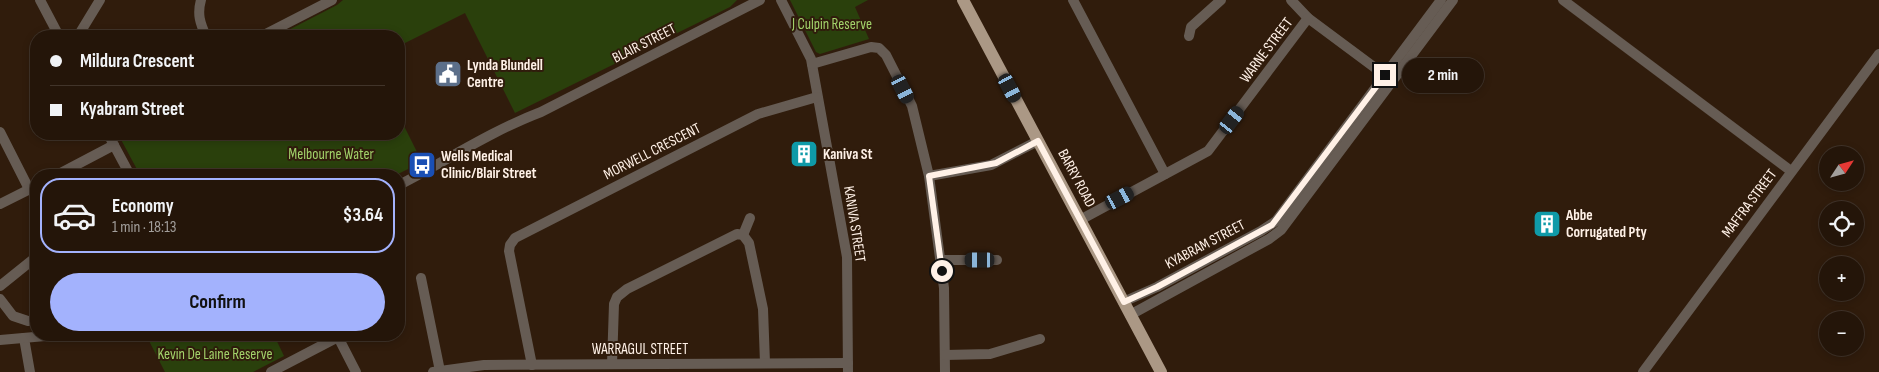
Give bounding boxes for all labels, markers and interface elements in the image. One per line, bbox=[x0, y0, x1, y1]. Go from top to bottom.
street label: WARNE STREET bbox=[1236, 14, 1297, 87]
park label: J Culpin Reserve bbox=[791, 15, 872, 34]
street label: BLAIR STREET bbox=[609, 19, 679, 68]
text: Mildura Crescent bbox=[80, 50, 194, 73]
place label: Lynda Blundell Centre bbox=[467, 56, 543, 92]
callout: 2 min bbox=[1402, 58, 1485, 92]
public building icon: Lynda Blundell Centre bbox=[433, 59, 463, 89]
route end bbox=[1374, 64, 1396, 86]
text: 2 min bbox=[1428, 66, 1458, 85]
car bbox=[996, 71, 1023, 105]
car bbox=[889, 72, 916, 106]
text: Kyabram Street bbox=[80, 98, 184, 121]
car bbox=[1216, 104, 1247, 136]
street label: MORWELL CRESCENT bbox=[600, 119, 704, 184]
building icon: Kaniva St bbox=[789, 139, 819, 169]
park label: Melbourne Water bbox=[288, 145, 374, 164]
place label: Kaniva St bbox=[823, 145, 872, 164]
street label: BARRY ROAD bbox=[1053, 146, 1100, 211]
north arrow bbox=[1819, 146, 1864, 191]
map controls bbox=[1819, 146, 1864, 356]
place label: Wells Medical Clinic/Blair Street bbox=[441, 147, 537, 183]
bus stop icon: Wells Medical Clinic/Blair Street bbox=[407, 150, 437, 180]
street label: MAFFRA STREET bbox=[1718, 165, 1781, 241]
car bbox=[1103, 184, 1136, 212]
street label: KANIVA STREET bbox=[839, 185, 870, 264]
icon: car bbox=[52, 193, 97, 238]
text: Economy bbox=[112, 195, 174, 218]
button: locate bbox=[1819, 201, 1864, 246]
text: $3.64 bbox=[343, 204, 383, 227]
place label: Abbe Corrugated Pty bbox=[1565, 206, 1648, 242]
building icon: Abbe Corrugated Pty bbox=[1532, 209, 1562, 239]
street label: KYABRAM STREET bbox=[1162, 215, 1248, 273]
text: 1 min · 18:13 bbox=[112, 218, 176, 237]
car bbox=[965, 253, 995, 268]
button: + bbox=[1819, 256, 1864, 301]
route start bbox=[931, 260, 953, 282]
button: Confirm bbox=[50, 273, 385, 331]
button: − bbox=[1819, 311, 1864, 356]
street label: WARRAGUL STREET bbox=[592, 340, 688, 359]
park label: Kevin De Laine Reserve bbox=[158, 345, 272, 364]

